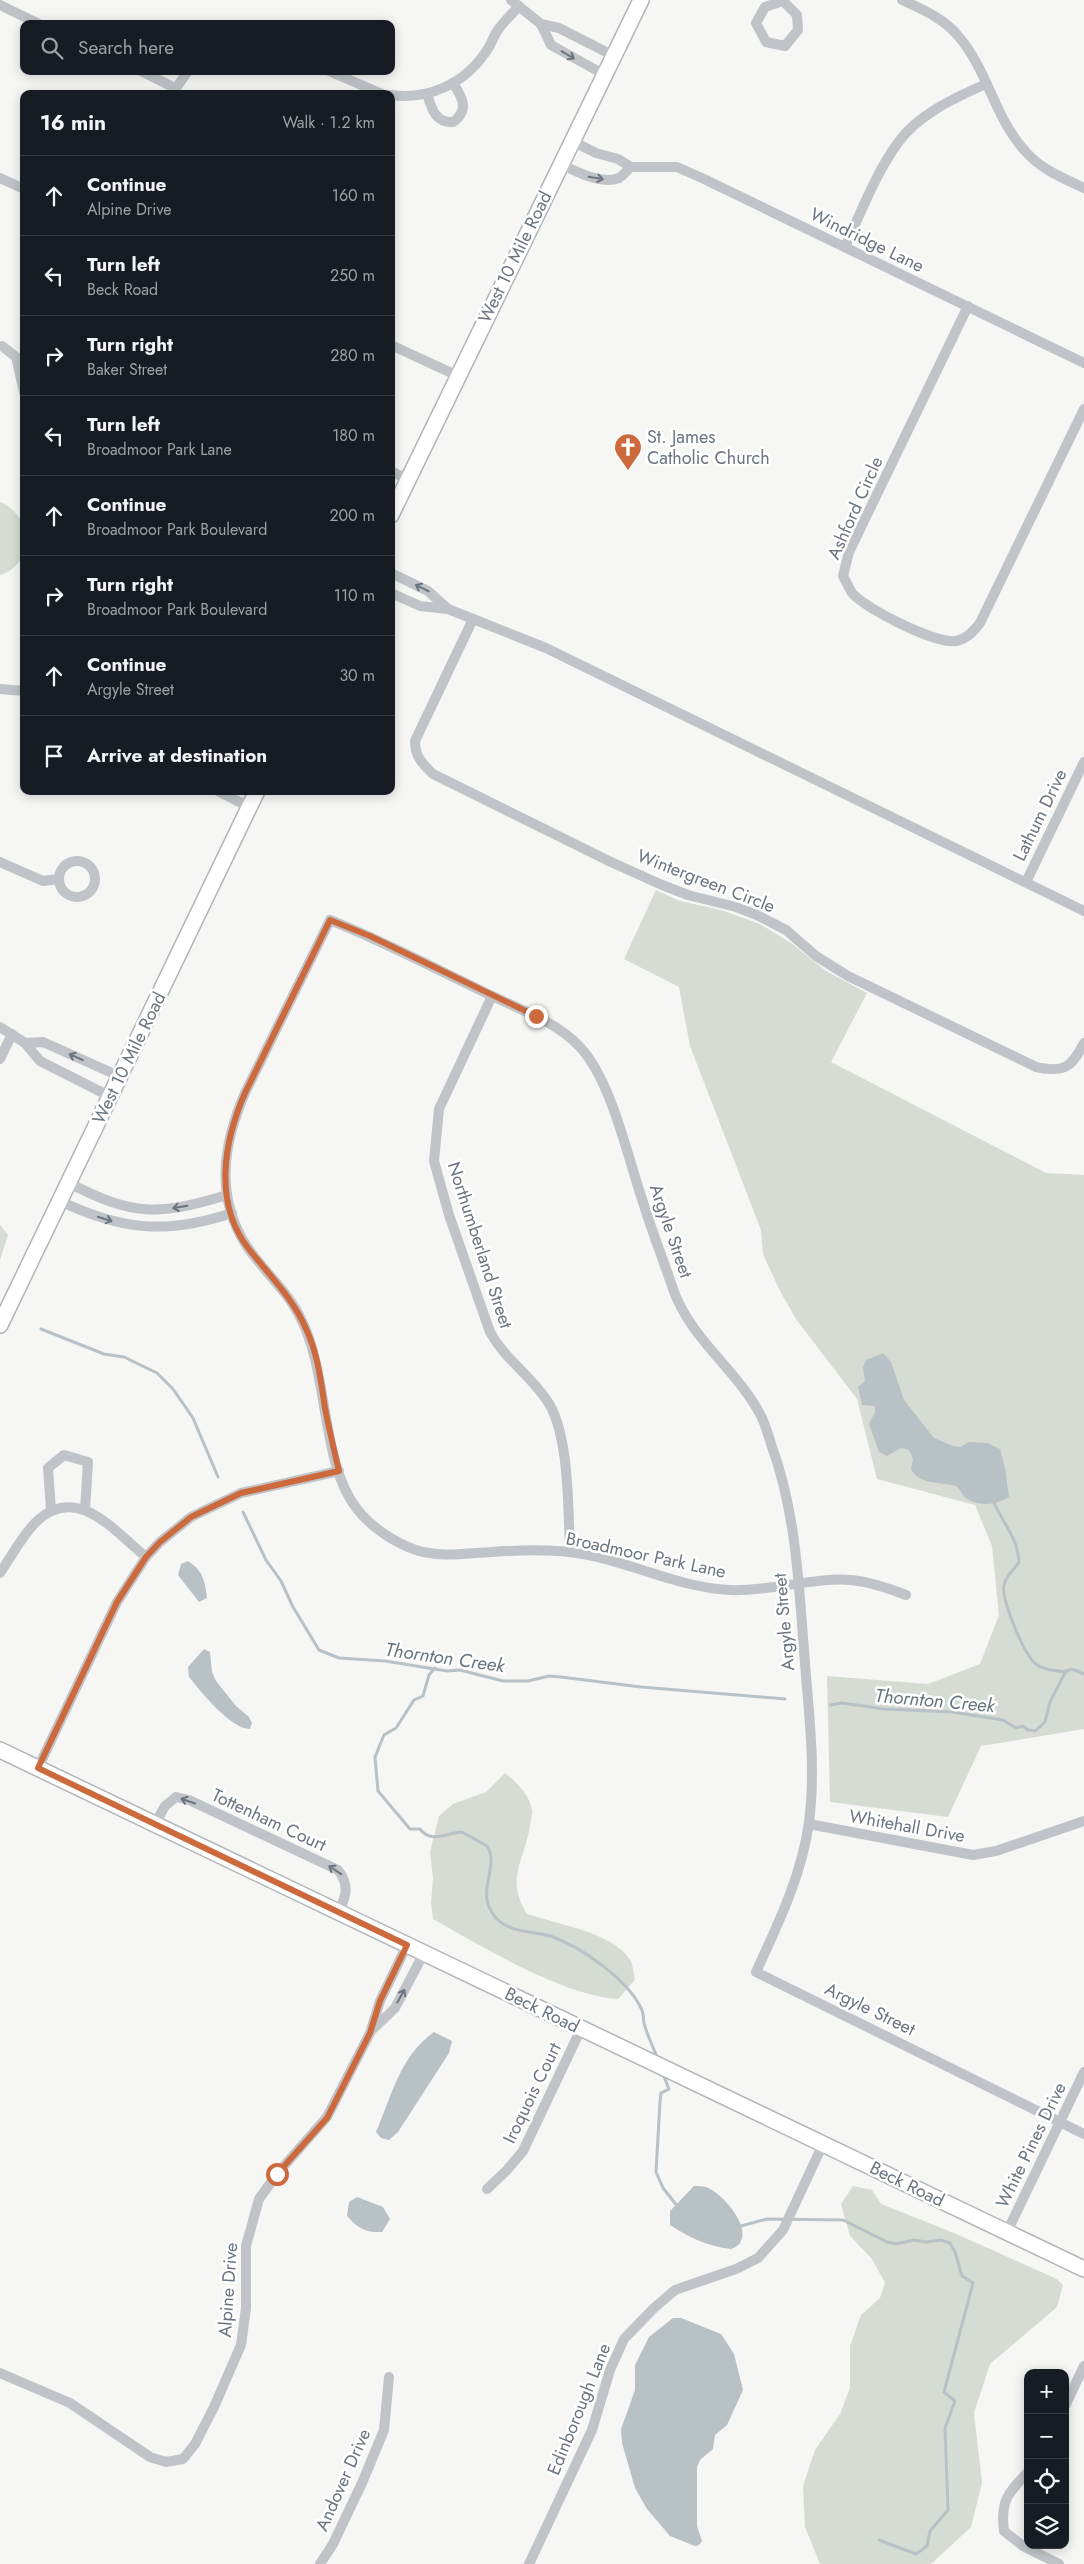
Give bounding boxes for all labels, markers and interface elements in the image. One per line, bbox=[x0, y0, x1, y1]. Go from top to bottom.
search box bbox=[20, 20, 395, 75]
icon: search bbox=[38, 34, 66, 62]
text: Search here bbox=[78, 34, 174, 61]
one-way arrow bbox=[560, 50, 574, 60]
text: 16 min bbox=[40, 108, 106, 138]
text: Walk · 1.2 km bbox=[283, 111, 375, 134]
text: Continue bbox=[87, 171, 166, 198]
one-way arrow bbox=[588, 173, 604, 183]
icon: ahead bbox=[40, 182, 68, 210]
text: 160 m bbox=[332, 184, 375, 207]
street label: West 10 Mile Road bbox=[472, 187, 558, 327]
text: Alpine Drive bbox=[87, 198, 172, 221]
street label: Windridge Lane bbox=[806, 201, 928, 279]
text: Turn left bbox=[87, 251, 160, 278]
icon: left bbox=[40, 262, 68, 290]
text: 250 m bbox=[330, 264, 375, 287]
text: Beck Road bbox=[87, 278, 158, 301]
text: Turn right bbox=[87, 331, 173, 358]
icon: right bbox=[40, 342, 68, 370]
text: 280 m bbox=[330, 344, 375, 367]
text: Baker Street bbox=[87, 358, 167, 381]
text: Turn left bbox=[87, 411, 160, 438]
icon: left bbox=[40, 422, 68, 450]
text: 180 m bbox=[332, 424, 375, 447]
place label: St. James Catholic Church bbox=[647, 424, 770, 471]
church icon: St. James Catholic Church bbox=[613, 432, 643, 471]
text: Broadmoor Park Lane bbox=[87, 438, 232, 461]
street label: Ashford Circle bbox=[821, 452, 889, 564]
text: Continue bbox=[87, 491, 166, 518]
icon: ahead bbox=[40, 502, 68, 530]
text: 200 m bbox=[329, 504, 375, 527]
text: Broadmoor Park Boulevard bbox=[87, 518, 267, 541]
text: Turn right bbox=[87, 571, 173, 598]
icon: right bbox=[40, 582, 68, 610]
one-way arrow bbox=[414, 583, 429, 593]
text: 110 m bbox=[334, 584, 375, 607]
text: Broadmoor Park Boulevard bbox=[87, 598, 267, 621]
text: Continue bbox=[87, 651, 166, 678]
icon: ahead bbox=[40, 662, 68, 690]
text: 30 m bbox=[339, 664, 375, 687]
text: Argyle Street bbox=[87, 678, 174, 701]
icon: arrive bbox=[40, 742, 68, 770]
text: Arrive at destination bbox=[87, 742, 267, 769]
street label: Lathum Drive bbox=[1007, 765, 1073, 865]
street label: Wintergreen Circle bbox=[633, 843, 779, 919]
street label: West 10 Mile Road bbox=[86, 988, 172, 1128]
route end bbox=[525, 1005, 548, 1028]
one-way arrow bbox=[69, 1052, 84, 1062]
street label: Northumberland Street bbox=[441, 1158, 519, 1332]
street label: Argyle Street bbox=[643, 1181, 699, 1282]
one-way arrow bbox=[172, 1202, 188, 1212]
one-way arrow bbox=[97, 1215, 113, 1225]
street label: Broadmoor Park Lane bbox=[564, 1525, 728, 1585]
street label: Argyle Street bbox=[767, 1572, 801, 1672]
water label: Thornton Creek bbox=[384, 1636, 507, 1679]
water label: Thornton Creek bbox=[874, 1682, 997, 1719]
street label: Tottenham Court bbox=[208, 1782, 331, 1858]
one-way arrow bbox=[180, 1795, 196, 1805]
street label: Whitehall Drive bbox=[847, 1803, 967, 1849]
one-way arrow bbox=[328, 1865, 342, 1875]
street label: Argyle Street bbox=[820, 1976, 920, 2042]
street label: Beck Road bbox=[500, 1981, 584, 2039]
one-way arrow bbox=[397, 1989, 407, 2004]
street label: Iroquois Court bbox=[496, 2038, 568, 2148]
street label: White Pines Drive bbox=[989, 2078, 1073, 2212]
street label: Beck Road bbox=[865, 2155, 949, 2213]
route start bbox=[266, 2163, 289, 2186]
street label: Alpine Drive bbox=[212, 2242, 244, 2338]
street label: Edinborough Lane bbox=[541, 2339, 617, 2479]
map controls bbox=[1024, 2369, 1069, 2549]
button: + bbox=[1024, 2369, 1069, 2414]
button: − bbox=[1024, 2414, 1069, 2459]
street label: Andover Drive bbox=[309, 2425, 377, 2535]
button: locate bbox=[1024, 2459, 1069, 2504]
button: layers bbox=[1024, 2504, 1069, 2549]

